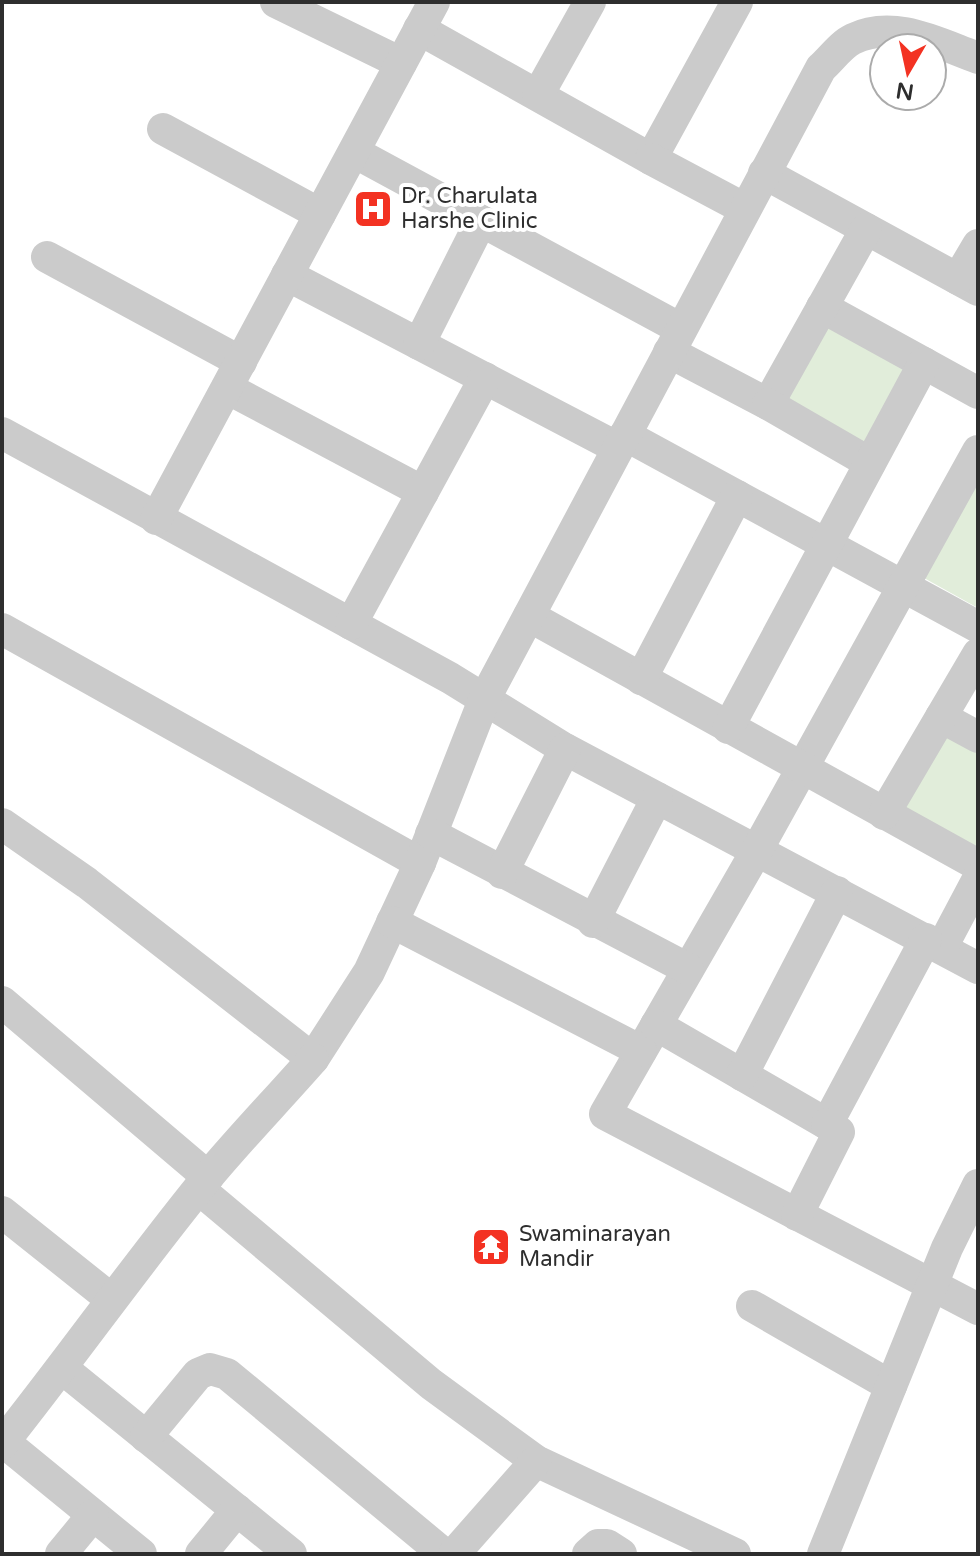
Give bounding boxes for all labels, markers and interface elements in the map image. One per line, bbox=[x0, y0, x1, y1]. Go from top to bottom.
north arrow bbox=[868, 32, 948, 112]
text: N bbox=[894, 77, 916, 105]
place label: Dr. Charulata Harshe Clinic bbox=[401, 183, 538, 234]
hospital icon: Dr. Charulata Harshe Clinic bbox=[352, 188, 394, 230]
place label: Swaminarayan Mandir bbox=[519, 1221, 671, 1272]
temple icon: Swaminarayan Mandir bbox=[470, 1226, 512, 1268]

